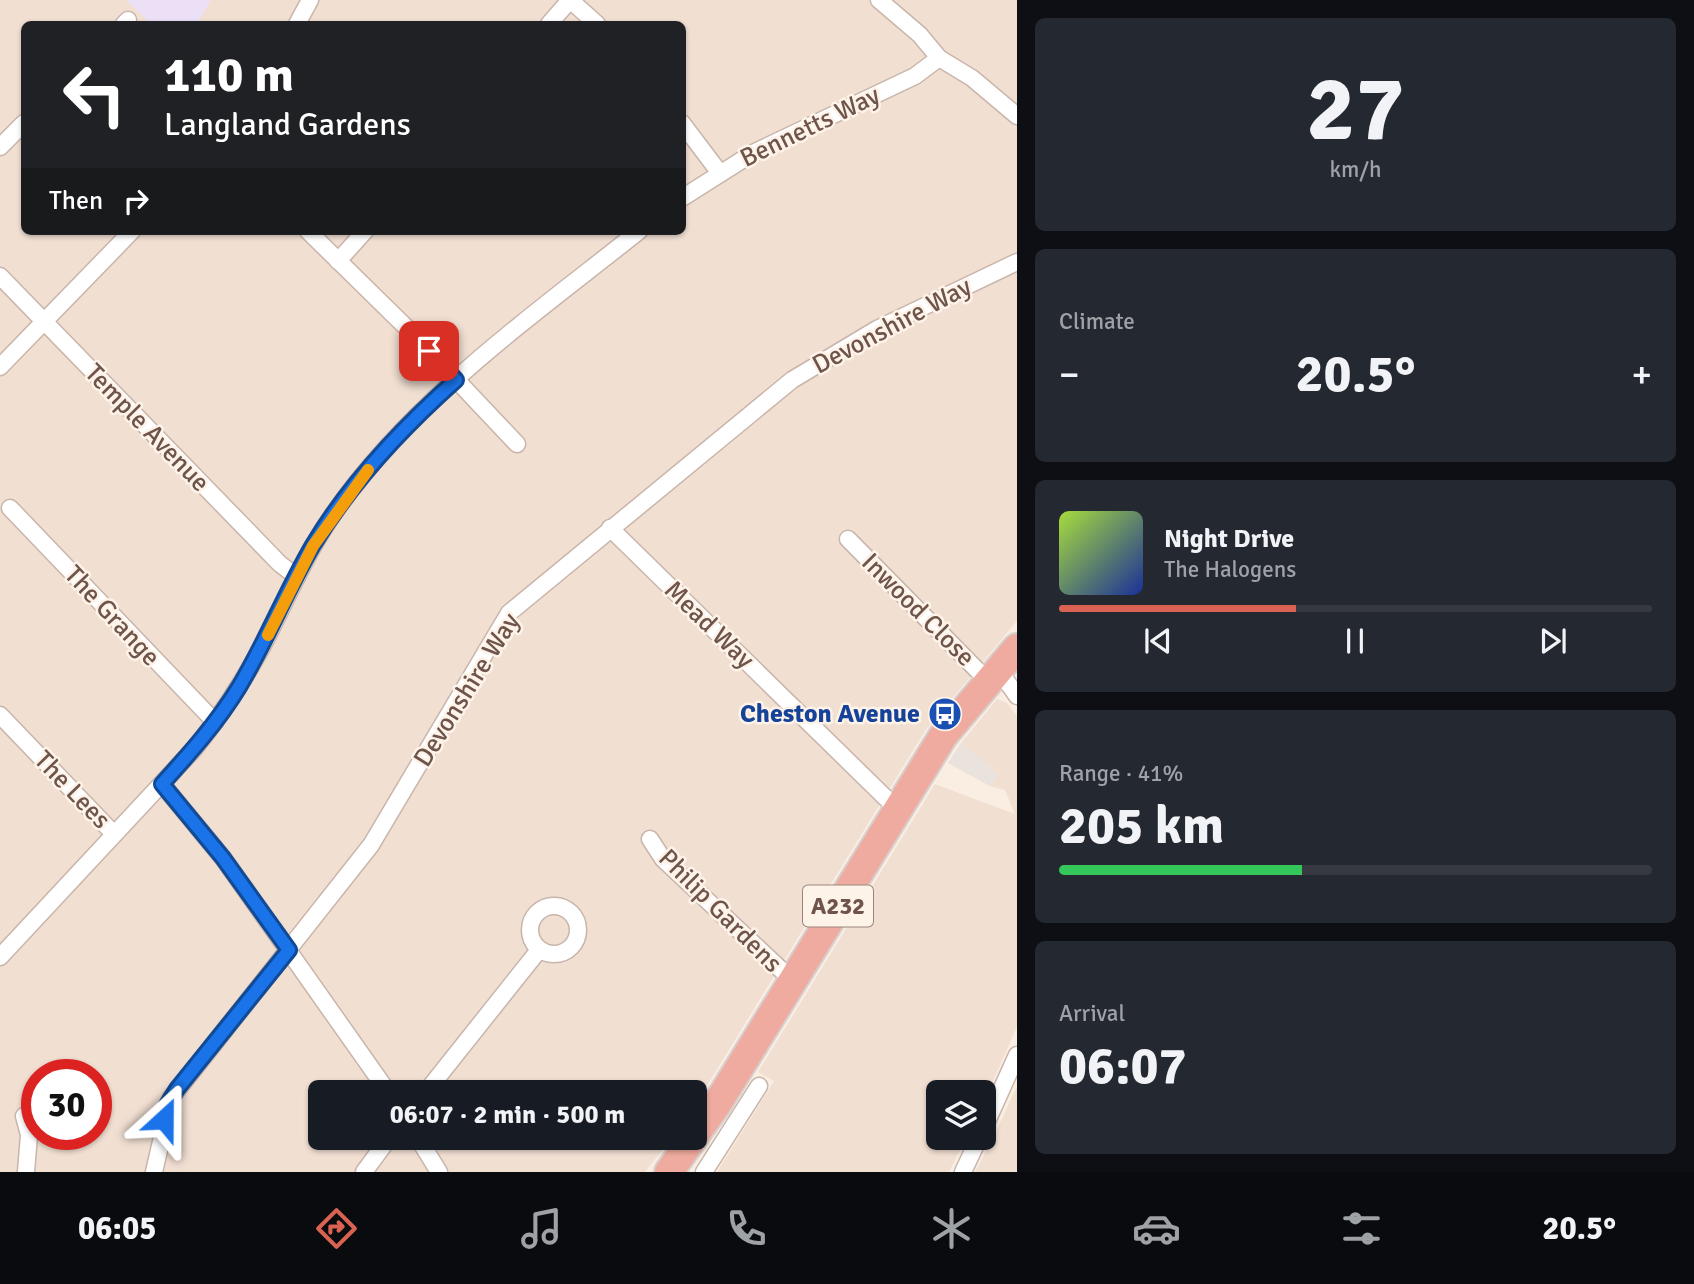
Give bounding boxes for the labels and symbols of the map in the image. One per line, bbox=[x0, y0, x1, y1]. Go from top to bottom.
street label: Bennetts Way bbox=[735, 79, 885, 175]
street label: Devonshire Way bbox=[807, 271, 977, 381]
pin bbox=[399, 321, 459, 381]
street label: Temple Avenue bbox=[78, 357, 216, 499]
street label: Inwood Close bbox=[855, 547, 981, 673]
street label: The Grange bbox=[57, 559, 167, 673]
street label: Mead Way bbox=[657, 574, 761, 676]
street label: Devonshire Way bbox=[407, 607, 527, 773]
bus stop icon: Cheston Avenue bbox=[926, 695, 964, 733]
place label: Cheston Avenue bbox=[740, 698, 920, 730]
street label: The Lees bbox=[27, 744, 117, 836]
street label: Philip Gardens bbox=[652, 843, 788, 979]
road number: A232 bbox=[803, 885, 873, 926]
speed limit sign: 30 bbox=[21, 1059, 112, 1150]
position arrow bbox=[127, 1082, 201, 1156]

